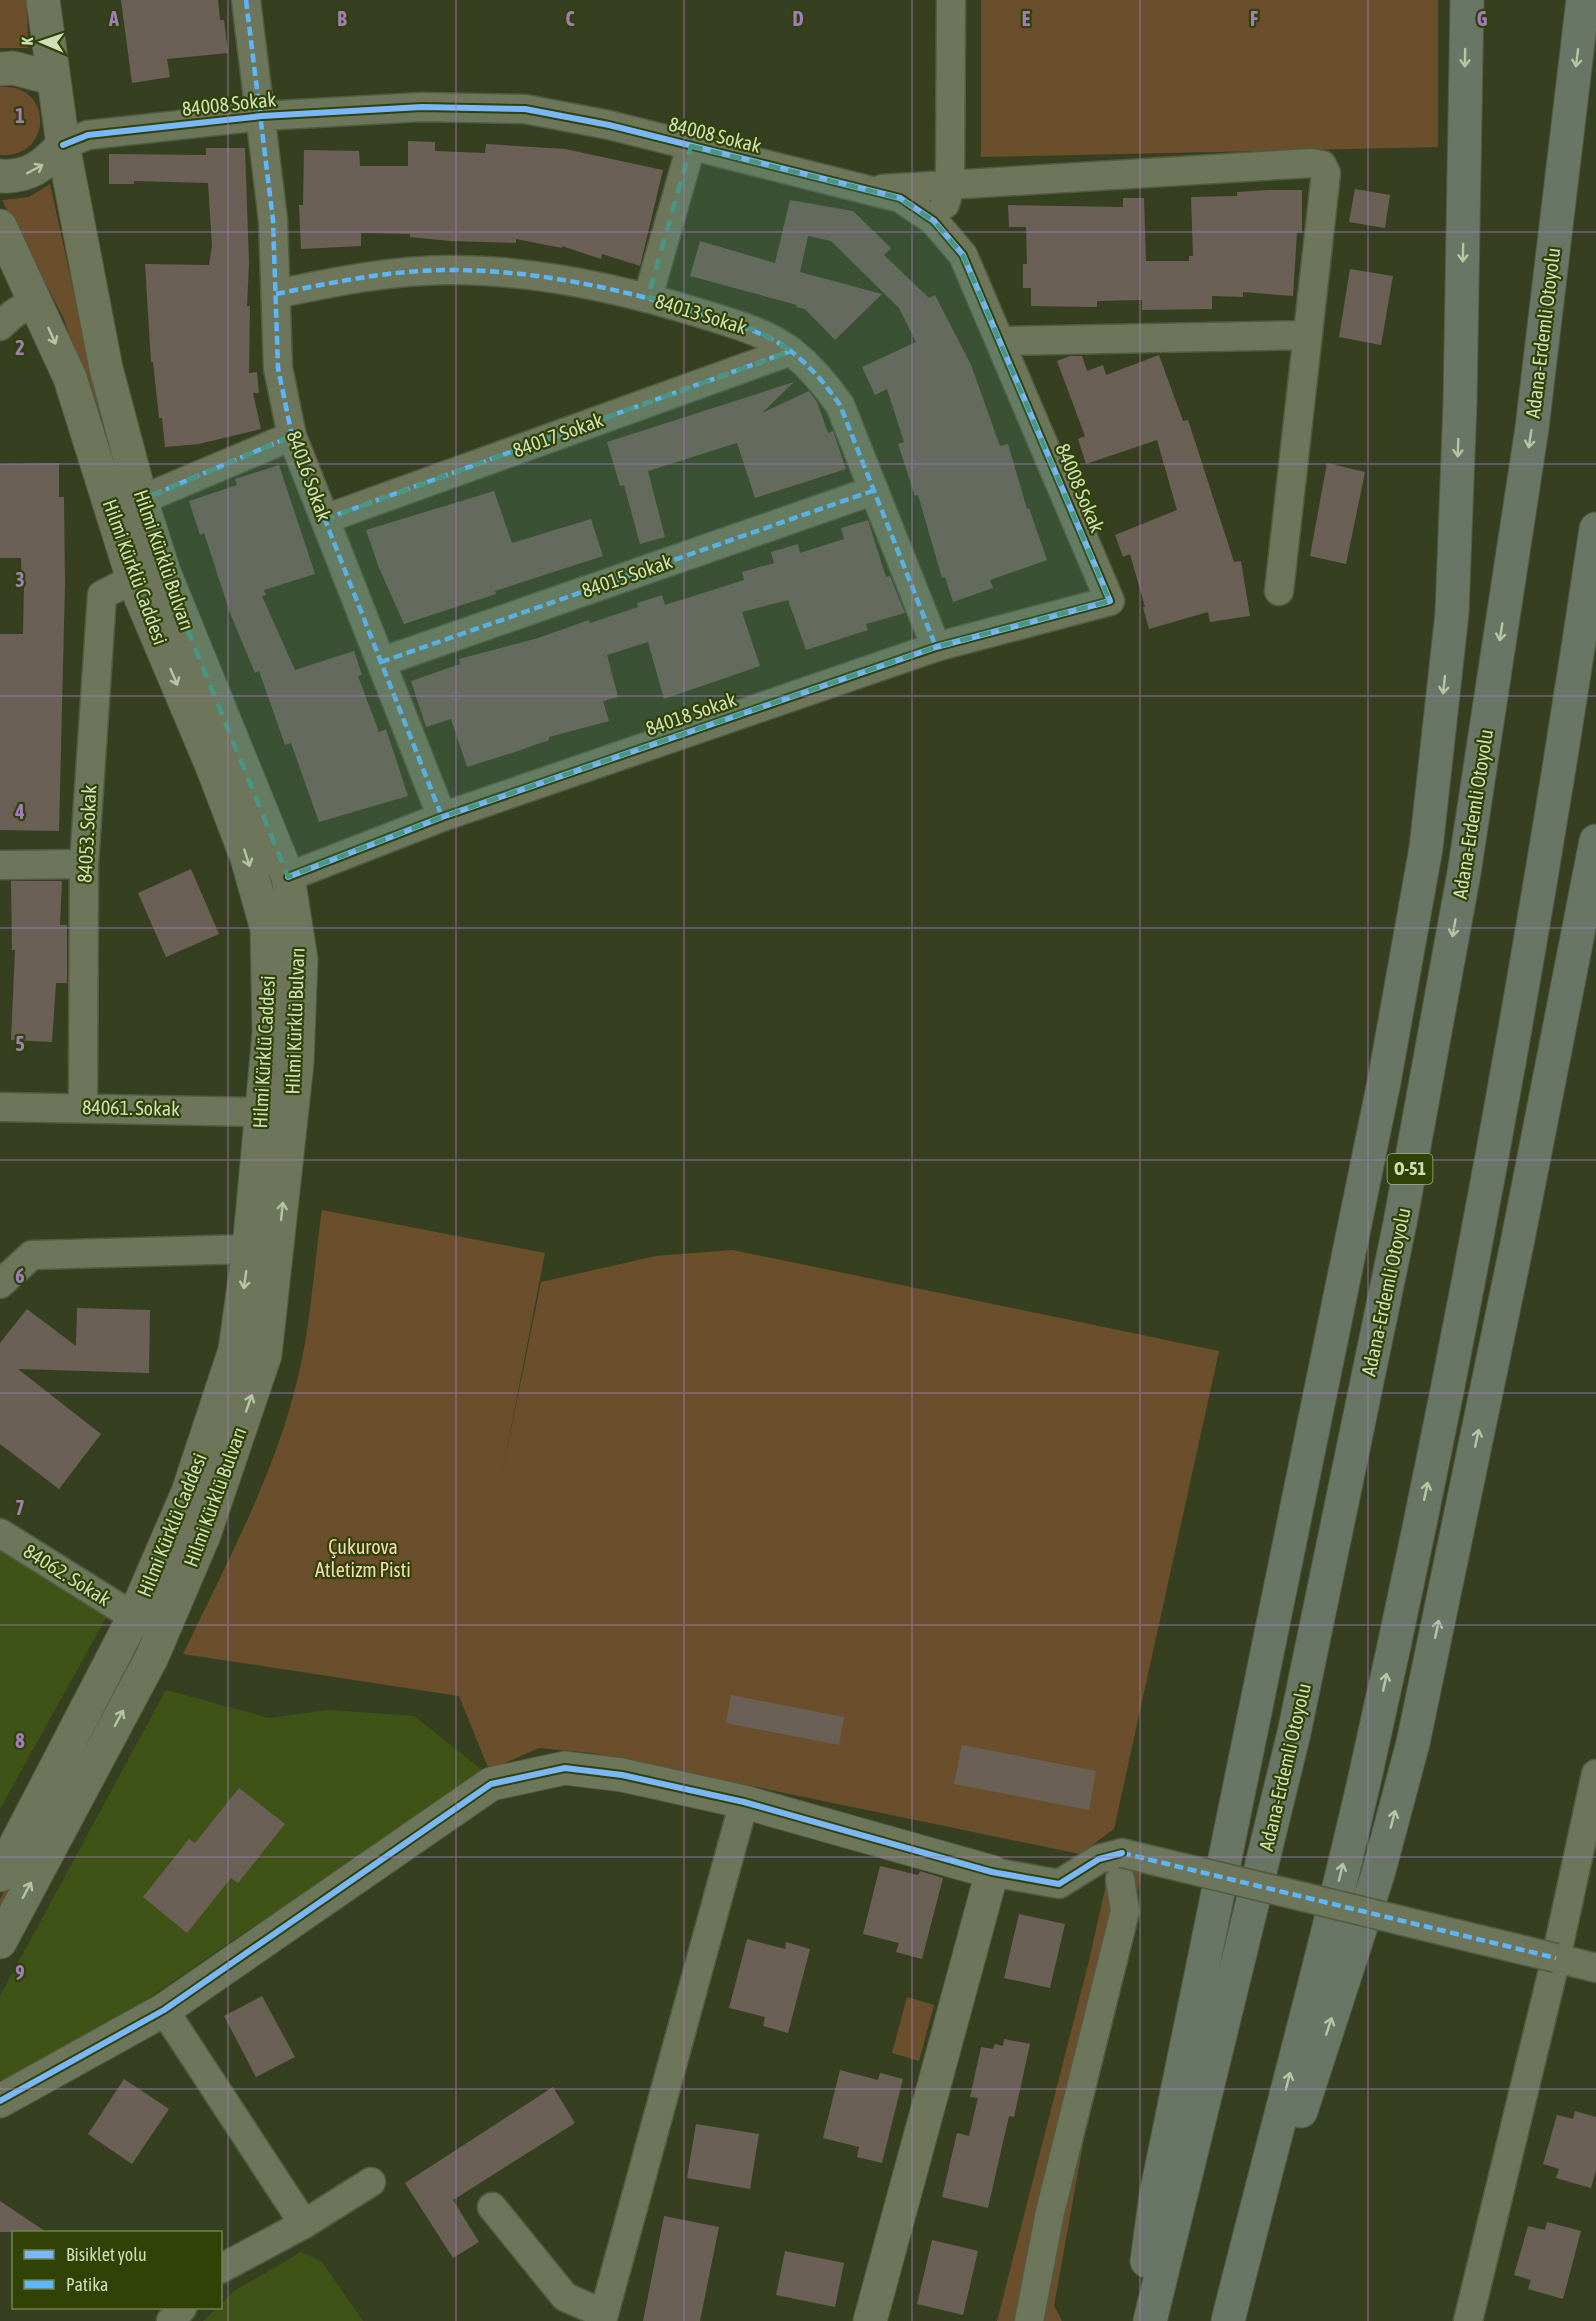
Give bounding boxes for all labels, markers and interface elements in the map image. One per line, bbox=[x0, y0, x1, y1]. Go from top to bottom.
text: A bbox=[108, 7, 119, 30]
text: B bbox=[337, 7, 347, 30]
text: C bbox=[566, 7, 575, 30]
text: D bbox=[792, 7, 804, 30]
text: E bbox=[1022, 7, 1031, 30]
text: F bbox=[1250, 7, 1258, 30]
text: G bbox=[1477, 7, 1488, 30]
north arrow bbox=[12, 12, 72, 72]
text: K bbox=[18, 37, 36, 46]
one-way arrow bbox=[1459, 48, 1471, 68]
one-way arrow bbox=[1571, 48, 1582, 68]
street label: 84008 Sokak bbox=[181, 87, 277, 120]
text: 1 bbox=[15, 104, 25, 127]
street label: 84008 Sokak bbox=[667, 112, 764, 157]
one-way arrow bbox=[26, 163, 43, 175]
one-way arrow bbox=[1457, 243, 1469, 263]
street label: Adana-Erdemli Otoyolu bbox=[1521, 246, 1564, 419]
street label: 84013 Sokak bbox=[653, 289, 750, 338]
one-way arrow bbox=[47, 326, 58, 345]
text: 2 bbox=[15, 336, 25, 359]
street label: 84017 Sokak bbox=[510, 408, 606, 461]
street label: 84016 Sokak bbox=[283, 428, 336, 524]
one-way arrow bbox=[1525, 429, 1536, 449]
one-way arrow bbox=[1453, 438, 1464, 458]
street label: 84008 Sokak bbox=[1051, 440, 1110, 536]
street label: Hilmi Kürklü Bulvarı bbox=[130, 487, 199, 633]
street label: Hilmi Kürklü Caddesi bbox=[99, 496, 172, 648]
street label: 84015 Sokak bbox=[578, 549, 675, 602]
text: 3 bbox=[15, 568, 25, 591]
one-way arrow bbox=[1495, 622, 1506, 641]
one-way arrow bbox=[169, 668, 181, 686]
one-way arrow bbox=[1438, 674, 1449, 694]
street label: 84018 Sokak bbox=[642, 687, 739, 740]
street label: Adana-Erdemli Otoyolu bbox=[1448, 727, 1497, 900]
street label: 84053. Sokak bbox=[72, 784, 101, 884]
text: 4 bbox=[14, 800, 25, 823]
one-way arrow bbox=[242, 848, 253, 867]
one-way arrow bbox=[1448, 918, 1459, 938]
street label: Hilmi Kürklü Bulvarı bbox=[280, 947, 309, 1095]
street label: Hilmi Kürklü Caddesi bbox=[248, 975, 279, 1129]
text: 5 bbox=[15, 1032, 25, 1055]
street label: 84061. Sokak bbox=[82, 1095, 180, 1120]
road number: O-51 bbox=[1388, 1154, 1432, 1184]
one-way arrow bbox=[277, 1202, 288, 1222]
street label: Adana-Erdemli Otoyolu bbox=[1356, 1206, 1415, 1378]
text: 6 bbox=[15, 1264, 25, 1287]
one-way arrow bbox=[239, 1270, 250, 1290]
one-way arrow bbox=[245, 1394, 256, 1412]
street label: Hilmi Kürklü Bulvarı bbox=[179, 1424, 250, 1570]
one-way arrow bbox=[1471, 1429, 1483, 1448]
street label: Hilmi Kürklü Caddesi bbox=[132, 1450, 211, 1600]
one-way arrow bbox=[1420, 1482, 1432, 1501]
text: 7 bbox=[15, 1496, 25, 1519]
park label: Çukurova Atletizm Pisti bbox=[315, 1535, 411, 1581]
street label: 84062. Sokak bbox=[20, 1539, 115, 1610]
one-way arrow bbox=[1431, 1620, 1443, 1639]
one-way arrow bbox=[1380, 1672, 1391, 1692]
street label: Adana-Erdemli Otoyolu bbox=[1254, 1681, 1315, 1853]
one-way arrow bbox=[113, 1710, 125, 1727]
text: 8 bbox=[15, 1729, 25, 1752]
one-way arrow bbox=[1387, 1810, 1399, 1829]
one-way arrow bbox=[1336, 1862, 1348, 1881]
one-way arrow bbox=[21, 1882, 33, 1899]
text: 9 bbox=[15, 1961, 25, 1984]
one-way arrow bbox=[1324, 2017, 1335, 2036]
one-way arrow bbox=[1283, 2072, 1295, 2091]
legend bbox=[12, 2231, 222, 2309]
text: Bisiklet yolu bbox=[66, 2244, 147, 2265]
text: Patika bbox=[66, 2274, 108, 2295]

